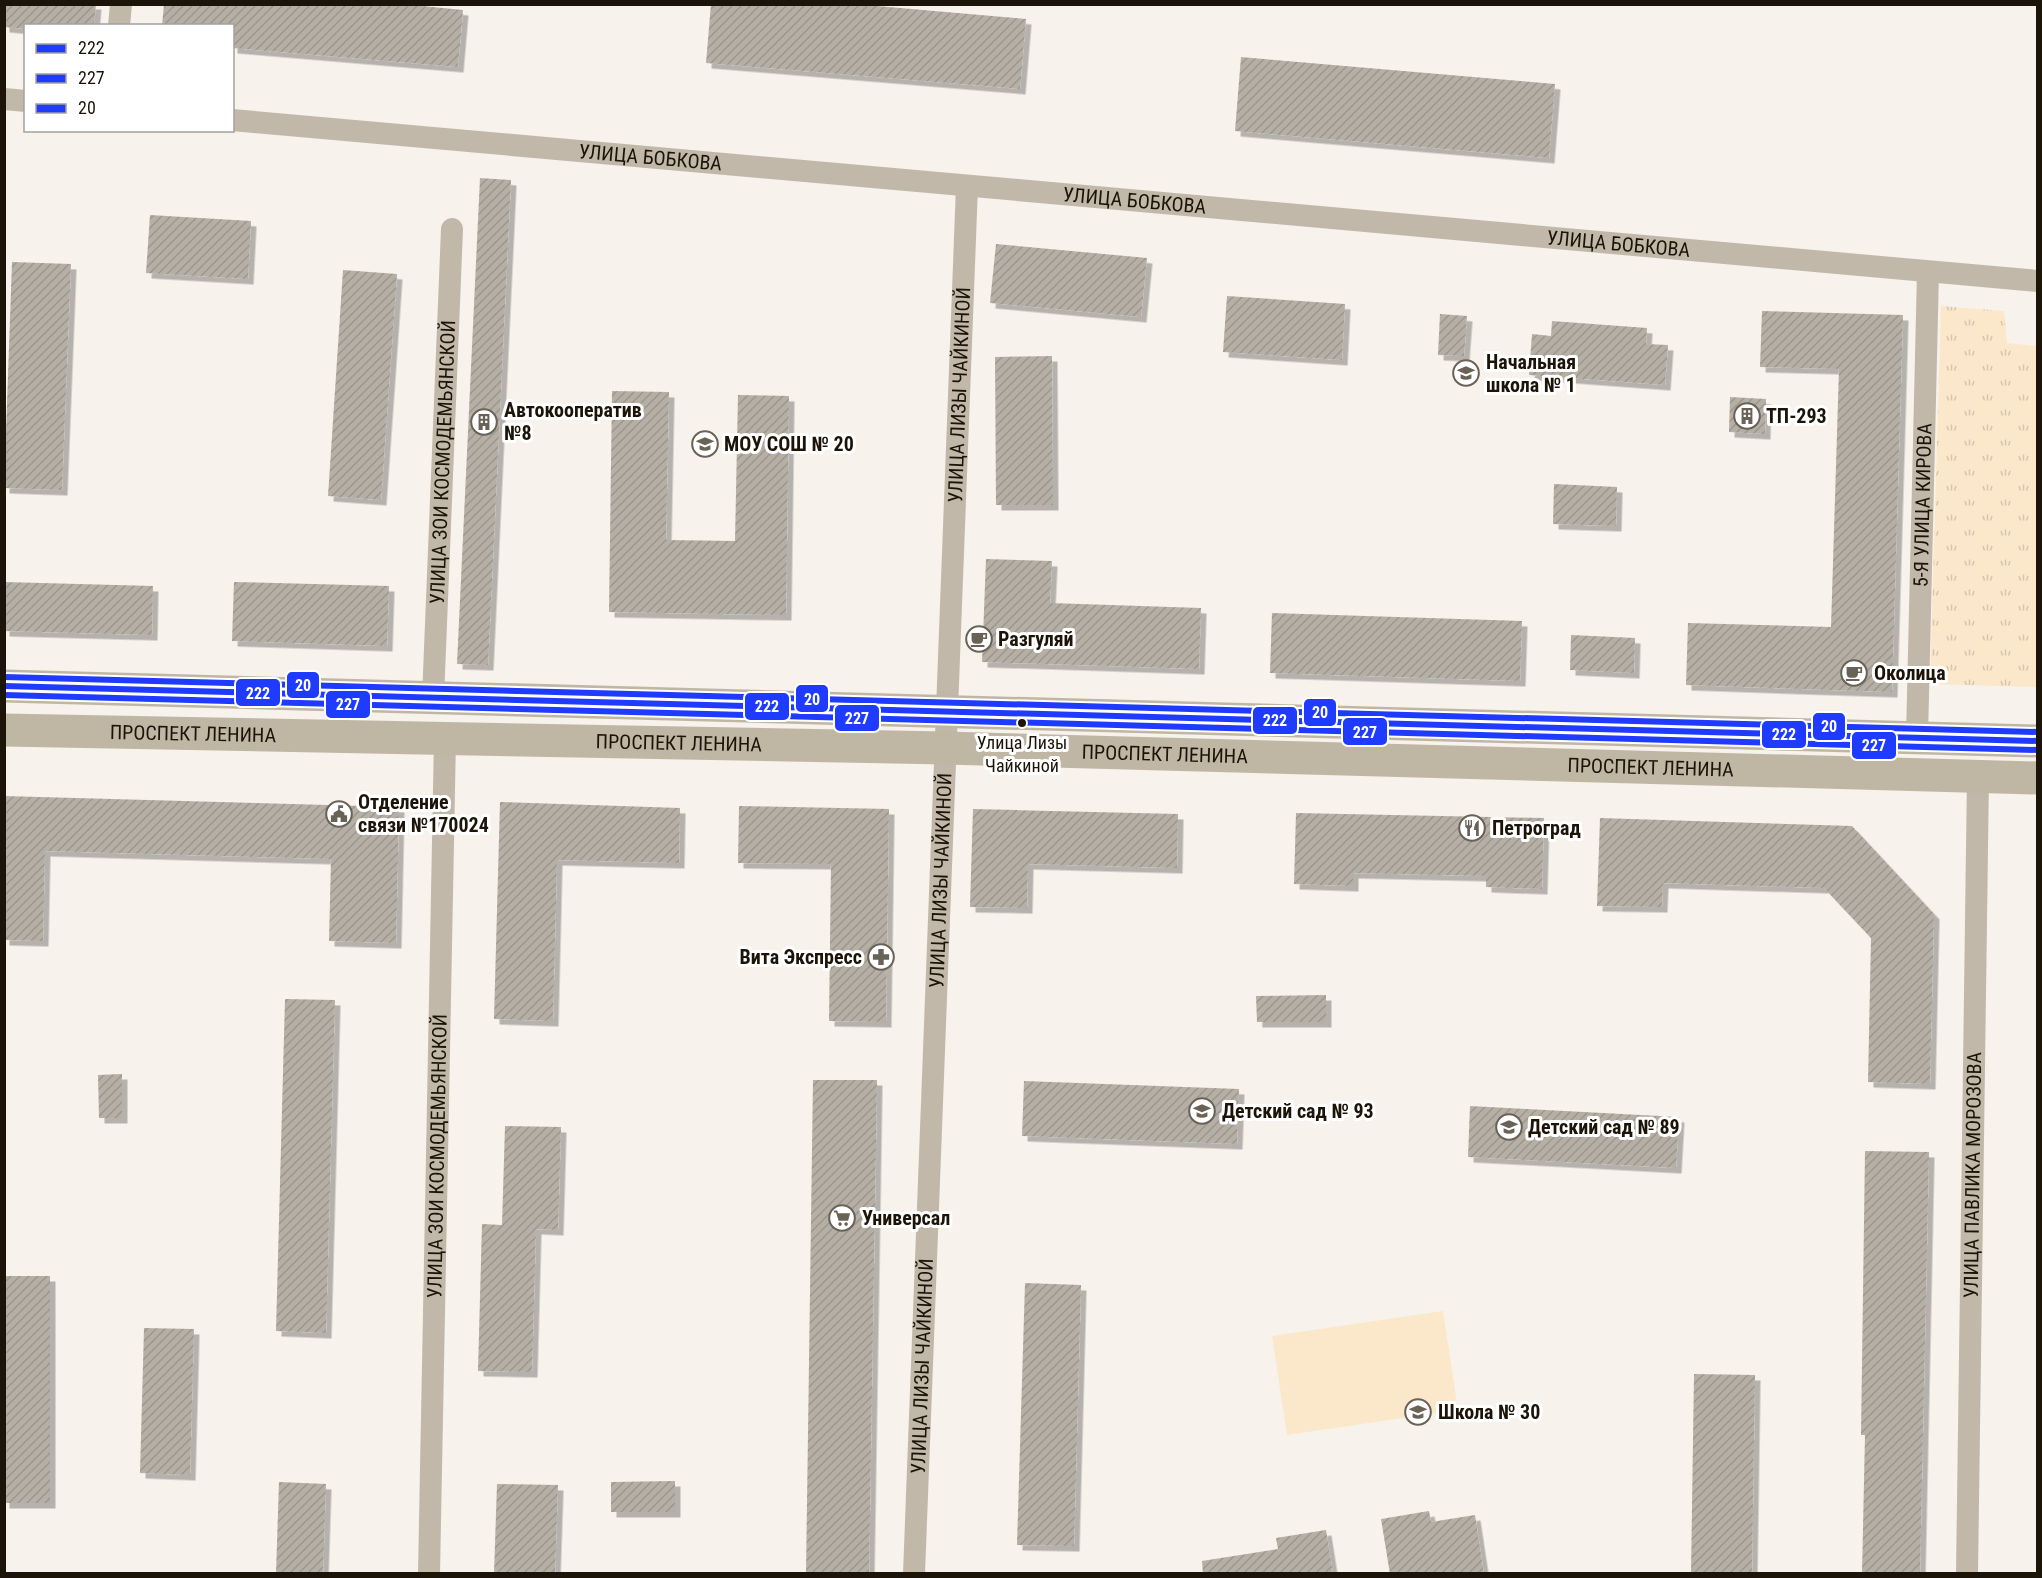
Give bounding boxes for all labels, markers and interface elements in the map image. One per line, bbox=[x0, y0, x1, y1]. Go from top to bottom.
legend bbox=[24, 24, 234, 132]
text: 222 bbox=[78, 37, 105, 58]
text: 227 bbox=[78, 67, 105, 88]
text: 20 bbox=[78, 97, 96, 118]
street label: УЛИЦА БОБКОВА bbox=[578, 139, 723, 176]
street label: УЛИЦА БОБКОВА bbox=[1062, 182, 1208, 219]
street label: УЛИЦА БОБКОВА bbox=[1546, 225, 1692, 262]
street label: УЛИЦА ЛИЗЫ ЧАЙКИНОЙ bbox=[943, 287, 975, 503]
street label: УЛИЦА ЗОИ КОСМОДЕМЬЯНСКОЙ bbox=[425, 320, 460, 605]
place label: Начальная школа № 1 bbox=[1486, 350, 1576, 397]
school or university icon: Начальная школа № 1 bbox=[1451, 358, 1481, 388]
place label: Автокооператив №8 bbox=[504, 398, 642, 445]
building icon: ТП-293 bbox=[1732, 401, 1762, 431]
place label: ТП-293 bbox=[1766, 404, 1827, 428]
building icon: Автокооператив №8 bbox=[469, 407, 499, 437]
street label: 5-Я УЛИЦА КИРОВА bbox=[1909, 422, 1936, 587]
school or university icon: МОУ СОШ № 20 bbox=[690, 429, 720, 459]
place label: МОУ СОШ № 20 bbox=[724, 432, 854, 456]
cafe icon: Разгуляй bbox=[964, 624, 994, 654]
place label: Разгуляй bbox=[998, 627, 1074, 651]
cafe icon: Околица bbox=[1839, 658, 1869, 688]
place label: Околица bbox=[1874, 661, 1946, 685]
line badge: 20 bbox=[286, 671, 320, 699]
text: 20 bbox=[295, 676, 311, 695]
line badge: 222 bbox=[235, 678, 281, 707]
text: 222 bbox=[246, 684, 270, 703]
line badge: 20 bbox=[795, 684, 829, 713]
line badge: 227 bbox=[325, 690, 371, 719]
text: 20 bbox=[804, 690, 820, 709]
line badge: 222 bbox=[744, 692, 790, 721]
text: 227 bbox=[336, 695, 360, 714]
text: 222 bbox=[755, 697, 779, 716]
line badge: 20 bbox=[1303, 698, 1337, 727]
text: 20 bbox=[1312, 703, 1328, 722]
line badge: 227 bbox=[834, 704, 880, 732]
line badge: 222 bbox=[1252, 706, 1298, 735]
text: 227 bbox=[845, 709, 869, 728]
text: 222 bbox=[1263, 711, 1287, 730]
line badge: 20 bbox=[1812, 712, 1846, 741]
marker: Улица Лизы Чайкиной bbox=[1016, 717, 1028, 729]
line badge: 227 bbox=[1342, 717, 1388, 746]
text: 20 bbox=[1821, 717, 1837, 736]
street label: ПРОСПЕКТ ЛЕНИНА bbox=[110, 720, 277, 747]
line badge: 222 bbox=[1761, 720, 1807, 749]
text: 227 bbox=[1353, 723, 1377, 742]
text: 222 bbox=[1772, 725, 1796, 744]
street label: ПРОСПЕКТ ЛЕНИНА bbox=[595, 729, 763, 757]
line badge: 227 bbox=[1851, 731, 1897, 760]
place label: Улица Лизы Чайкиной bbox=[977, 732, 1067, 776]
text: 227 bbox=[1862, 736, 1886, 755]
street label: ПРОСПЕКТ ЛЕНИНА bbox=[1081, 740, 1249, 768]
street label: ПРОСПЕКТ ЛЕНИНА bbox=[1567, 753, 1734, 782]
street label: УЛИЦА ЛИЗЫ ЧАЙКИНОЙ bbox=[924, 772, 957, 989]
place label: Отделение связи №170024 bbox=[358, 790, 489, 837]
public building icon: Отделение связи №170024 bbox=[324, 799, 354, 829]
restaurant icon: Петроград bbox=[1457, 813, 1487, 843]
place label: Петроград bbox=[1492, 816, 1581, 840]
pharmacy icon: Вита Экспресс bbox=[866, 942, 896, 972]
place label: Вита Экспресс bbox=[740, 945, 862, 969]
street label: УЛИЦА ЗОИ КОСМОДЕМЬЯНСКОЙ bbox=[422, 1014, 452, 1298]
street label: УЛИЦА ПАВЛИКА МОРОЗОВА bbox=[1959, 1051, 1986, 1298]
school or university icon: Детский сад № 93 bbox=[1187, 1096, 1217, 1126]
place label: Детский сад № 93 bbox=[1222, 1099, 1374, 1123]
school or university icon: Детский сад № 89 bbox=[1494, 1112, 1524, 1142]
place label: Детский сад № 89 bbox=[1528, 1115, 1680, 1139]
supermarket icon: Универсал bbox=[827, 1203, 857, 1233]
place label: Универсал bbox=[862, 1206, 950, 1230]
street label: УЛИЦА ЛИЗЫ ЧАЙКИНОЙ bbox=[906, 1258, 938, 1474]
school or university icon: Школа № 30 bbox=[1403, 1397, 1433, 1427]
place label: Школа № 30 bbox=[1438, 1400, 1540, 1424]

